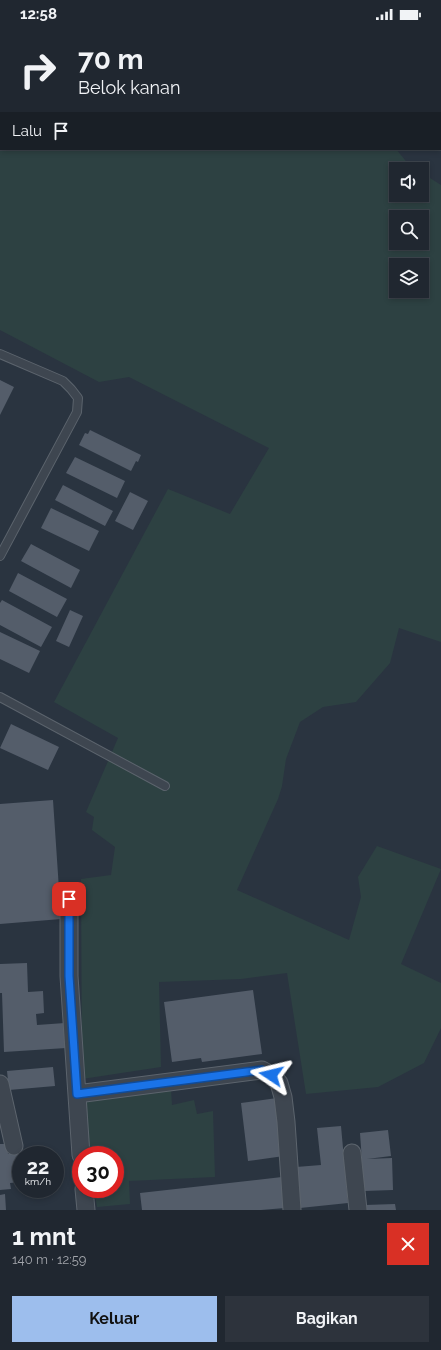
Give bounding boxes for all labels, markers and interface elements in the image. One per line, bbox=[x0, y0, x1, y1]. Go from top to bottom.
text: 12:58 bbox=[20, 5, 57, 23]
text: 70 m bbox=[78, 43, 144, 76]
icon: right bbox=[12, 44, 64, 96]
text: Belok kanan bbox=[78, 77, 180, 98]
icon: arrive bbox=[50, 120, 72, 142]
text: Lalu bbox=[12, 122, 42, 140]
map controls bbox=[389, 162, 429, 298]
button: sound bbox=[389, 162, 429, 202]
button: search bbox=[389, 210, 429, 250]
button: layers bbox=[389, 258, 429, 298]
pin bbox=[52, 882, 86, 916]
icon: arrive bbox=[58, 888, 80, 910]
position arrow bbox=[250, 1054, 292, 1096]
speed limit sign: 30 bbox=[72, 1146, 124, 1198]
text: 22 bbox=[27, 1155, 49, 1179]
text: km/h bbox=[25, 1176, 51, 1187]
text: 1 mnt bbox=[12, 1222, 76, 1251]
button: close bbox=[387, 1223, 429, 1265]
text: 140 m · 12:59 bbox=[12, 1252, 86, 1267]
button: Keluar bbox=[12, 1296, 217, 1342]
button: Bagikan bbox=[225, 1296, 429, 1342]

